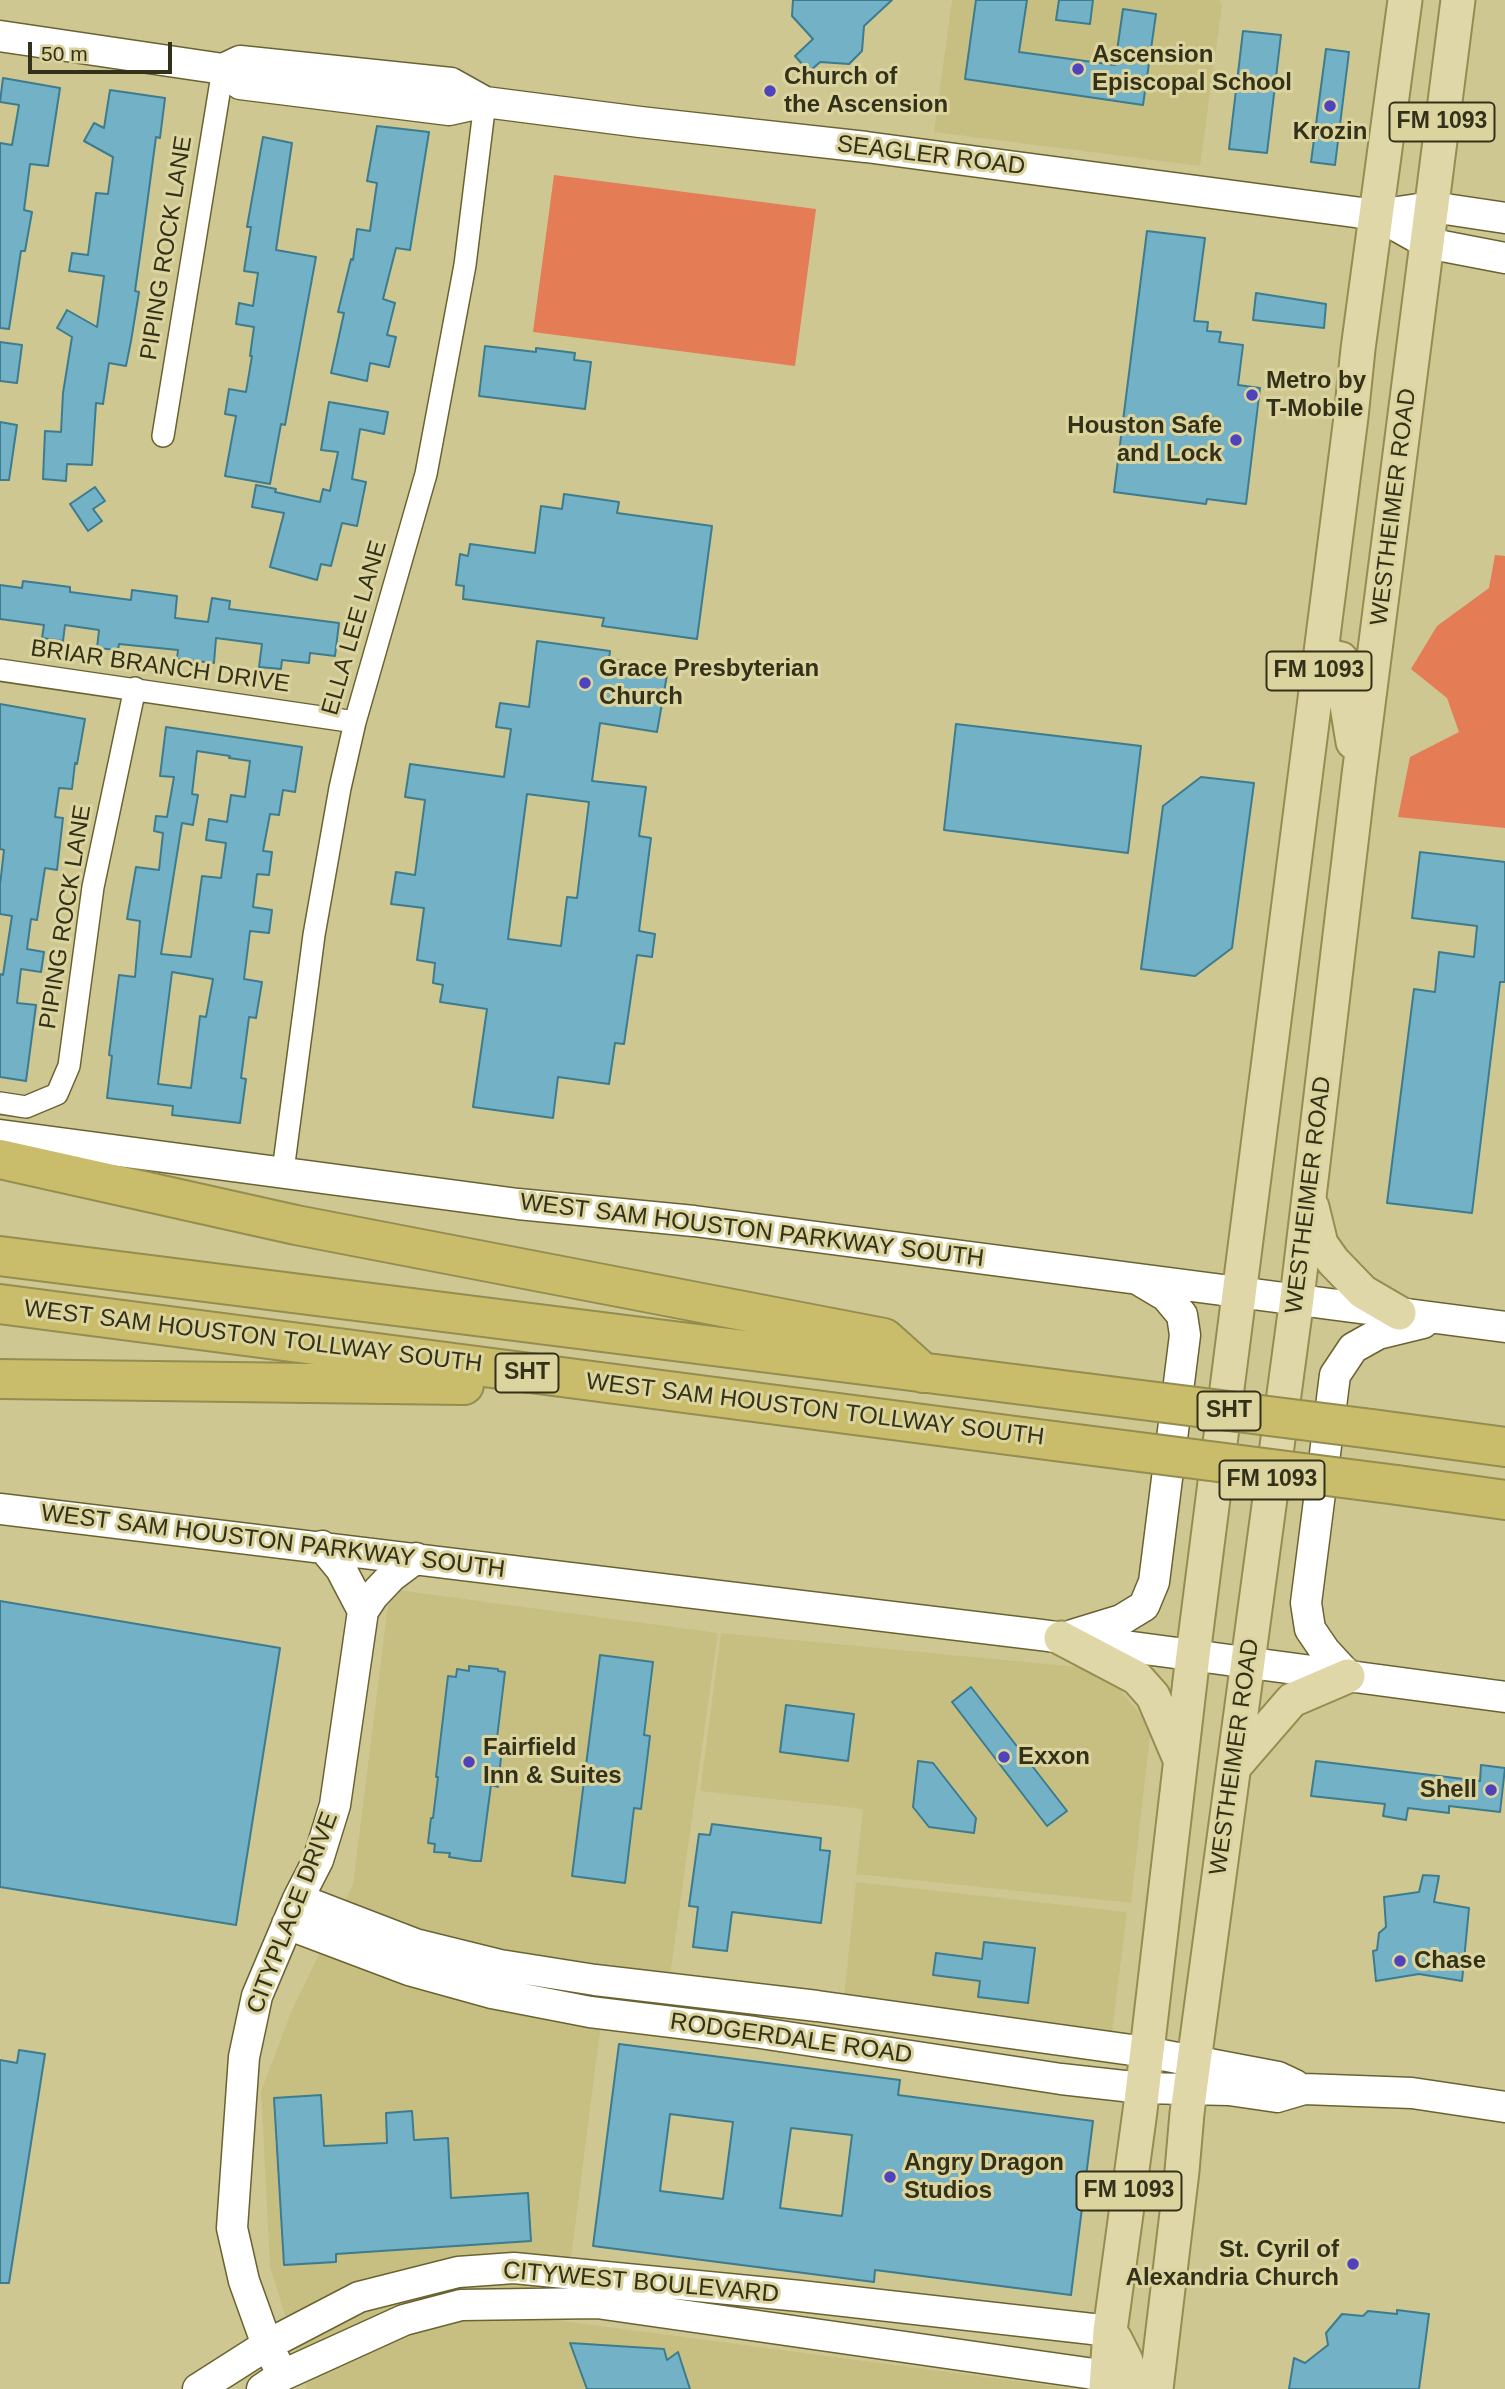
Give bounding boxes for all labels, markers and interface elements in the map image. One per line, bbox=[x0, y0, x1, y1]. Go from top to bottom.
scale bar bbox=[32, 28, 175, 72]
place label: Ascension Episcopal School bbox=[1092, 41, 1292, 97]
text: 50 m bbox=[41, 42, 88, 65]
marker: Ascension Episcopal School bbox=[1070, 61, 1086, 77]
place label: Church of the Ascension bbox=[784, 63, 948, 119]
marker: Church of the Ascension bbox=[762, 83, 778, 99]
marker: Krozin bbox=[1322, 98, 1338, 114]
road number: FM 1093 bbox=[1390, 102, 1494, 141]
place label: Krozin bbox=[1293, 118, 1367, 146]
street label: SEAGLER ROAD bbox=[835, 130, 1027, 182]
street label: PIPING ROCK LANE bbox=[135, 134, 199, 362]
place label: Metro by T-Mobile bbox=[1266, 367, 1366, 423]
marker: Metro by T-Mobile bbox=[1244, 387, 1260, 403]
street label: WESTHEIMER ROAD bbox=[1365, 387, 1423, 627]
place label: Houston Safe and Lock bbox=[1067, 412, 1222, 468]
marker: Houston Safe and Lock bbox=[1228, 432, 1244, 448]
street label: ELLA LEE LANE bbox=[316, 537, 394, 719]
street label: BRIAR BRANCH DRIVE bbox=[29, 635, 291, 699]
road number: FM 1093 bbox=[1266, 652, 1372, 691]
place label: Grace Presbyterian Church bbox=[599, 655, 819, 711]
marker: Grace Presbyterian Church bbox=[577, 675, 593, 691]
street label: PIPING ROCK LANE bbox=[34, 803, 98, 1031]
street label: WESTHEIMER ROAD bbox=[1280, 1075, 1338, 1315]
street label: WEST SAM HOUSTON PARKWAY SOUTH bbox=[518, 1188, 986, 1274]
street label: WEST SAM HOUSTON TOLLWAY SOUTH bbox=[22, 1295, 484, 1379]
road number: SHT bbox=[496, 1354, 558, 1392]
street label: WEST SAM HOUSTON TOLLWAY SOUTH bbox=[584, 1368, 1046, 1452]
road number: SHT bbox=[1198, 1392, 1260, 1430]
road number: FM 1093 bbox=[1220, 1460, 1324, 1499]
street label: WEST SAM HOUSTON PARKWAY SOUTH bbox=[39, 1499, 507, 1585]
street label: WESTHEIMER ROAD bbox=[1204, 1637, 1266, 1877]
place label: Fairfield Inn & Suites bbox=[483, 1734, 622, 1790]
place label: Exxon bbox=[1018, 1743, 1090, 1771]
marker: Exxon bbox=[996, 1749, 1012, 1765]
marker: Fairfield Inn & Suites bbox=[461, 1754, 477, 1770]
place label: Shell bbox=[1420, 1776, 1477, 1804]
marker: Shell bbox=[1483, 1782, 1499, 1798]
street label: CITYPLACE DRIVE bbox=[241, 1808, 345, 2018]
place label: Chase bbox=[1414, 1947, 1486, 1975]
marker: Chase bbox=[1392, 1953, 1408, 1969]
street label: RODGERDALE ROAD bbox=[668, 2008, 914, 2070]
place label: Angry Dragon Studios bbox=[904, 2149, 1064, 2205]
marker: Angry Dragon Studios bbox=[882, 2169, 898, 2185]
road number: FM 1093 bbox=[1076, 2172, 1182, 2210]
place label: St. Cyril of Alexandria Church bbox=[1126, 2236, 1339, 2292]
marker: St. Cyril of Alexandria Church bbox=[1345, 2256, 1361, 2272]
street label: CITYWEST BOULEVARD bbox=[502, 2257, 780, 2309]

